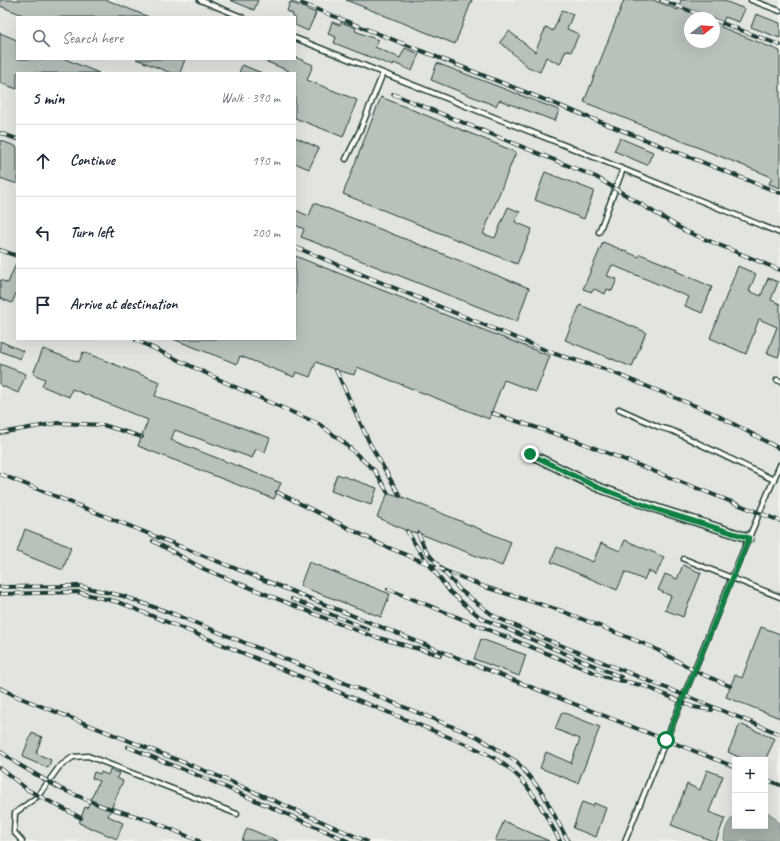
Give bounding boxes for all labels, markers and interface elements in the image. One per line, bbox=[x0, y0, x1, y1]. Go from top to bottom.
north arrow bbox=[684, 12, 720, 48]
search box bbox=[16, 16, 296, 60]
icon: search bbox=[30, 27, 52, 49]
text: Search here bbox=[62, 29, 123, 48]
text: 5 min bbox=[32, 88, 64, 109]
text: Walk · 390 m bbox=[221, 90, 280, 106]
icon: ahead bbox=[32, 150, 54, 172]
text: Continue bbox=[70, 151, 115, 170]
text: 190 m bbox=[252, 153, 280, 169]
icon: left bbox=[32, 222, 54, 244]
text: Turn left bbox=[70, 223, 113, 242]
text: 200 m bbox=[252, 225, 280, 241]
icon: arrive bbox=[32, 294, 54, 316]
text: Arrive at destination bbox=[70, 295, 177, 314]
route end bbox=[521, 445, 539, 463]
route start bbox=[657, 731, 675, 749]
map controls bbox=[732, 757, 768, 829]
button: + bbox=[732, 757, 768, 793]
button: − bbox=[732, 793, 768, 829]

